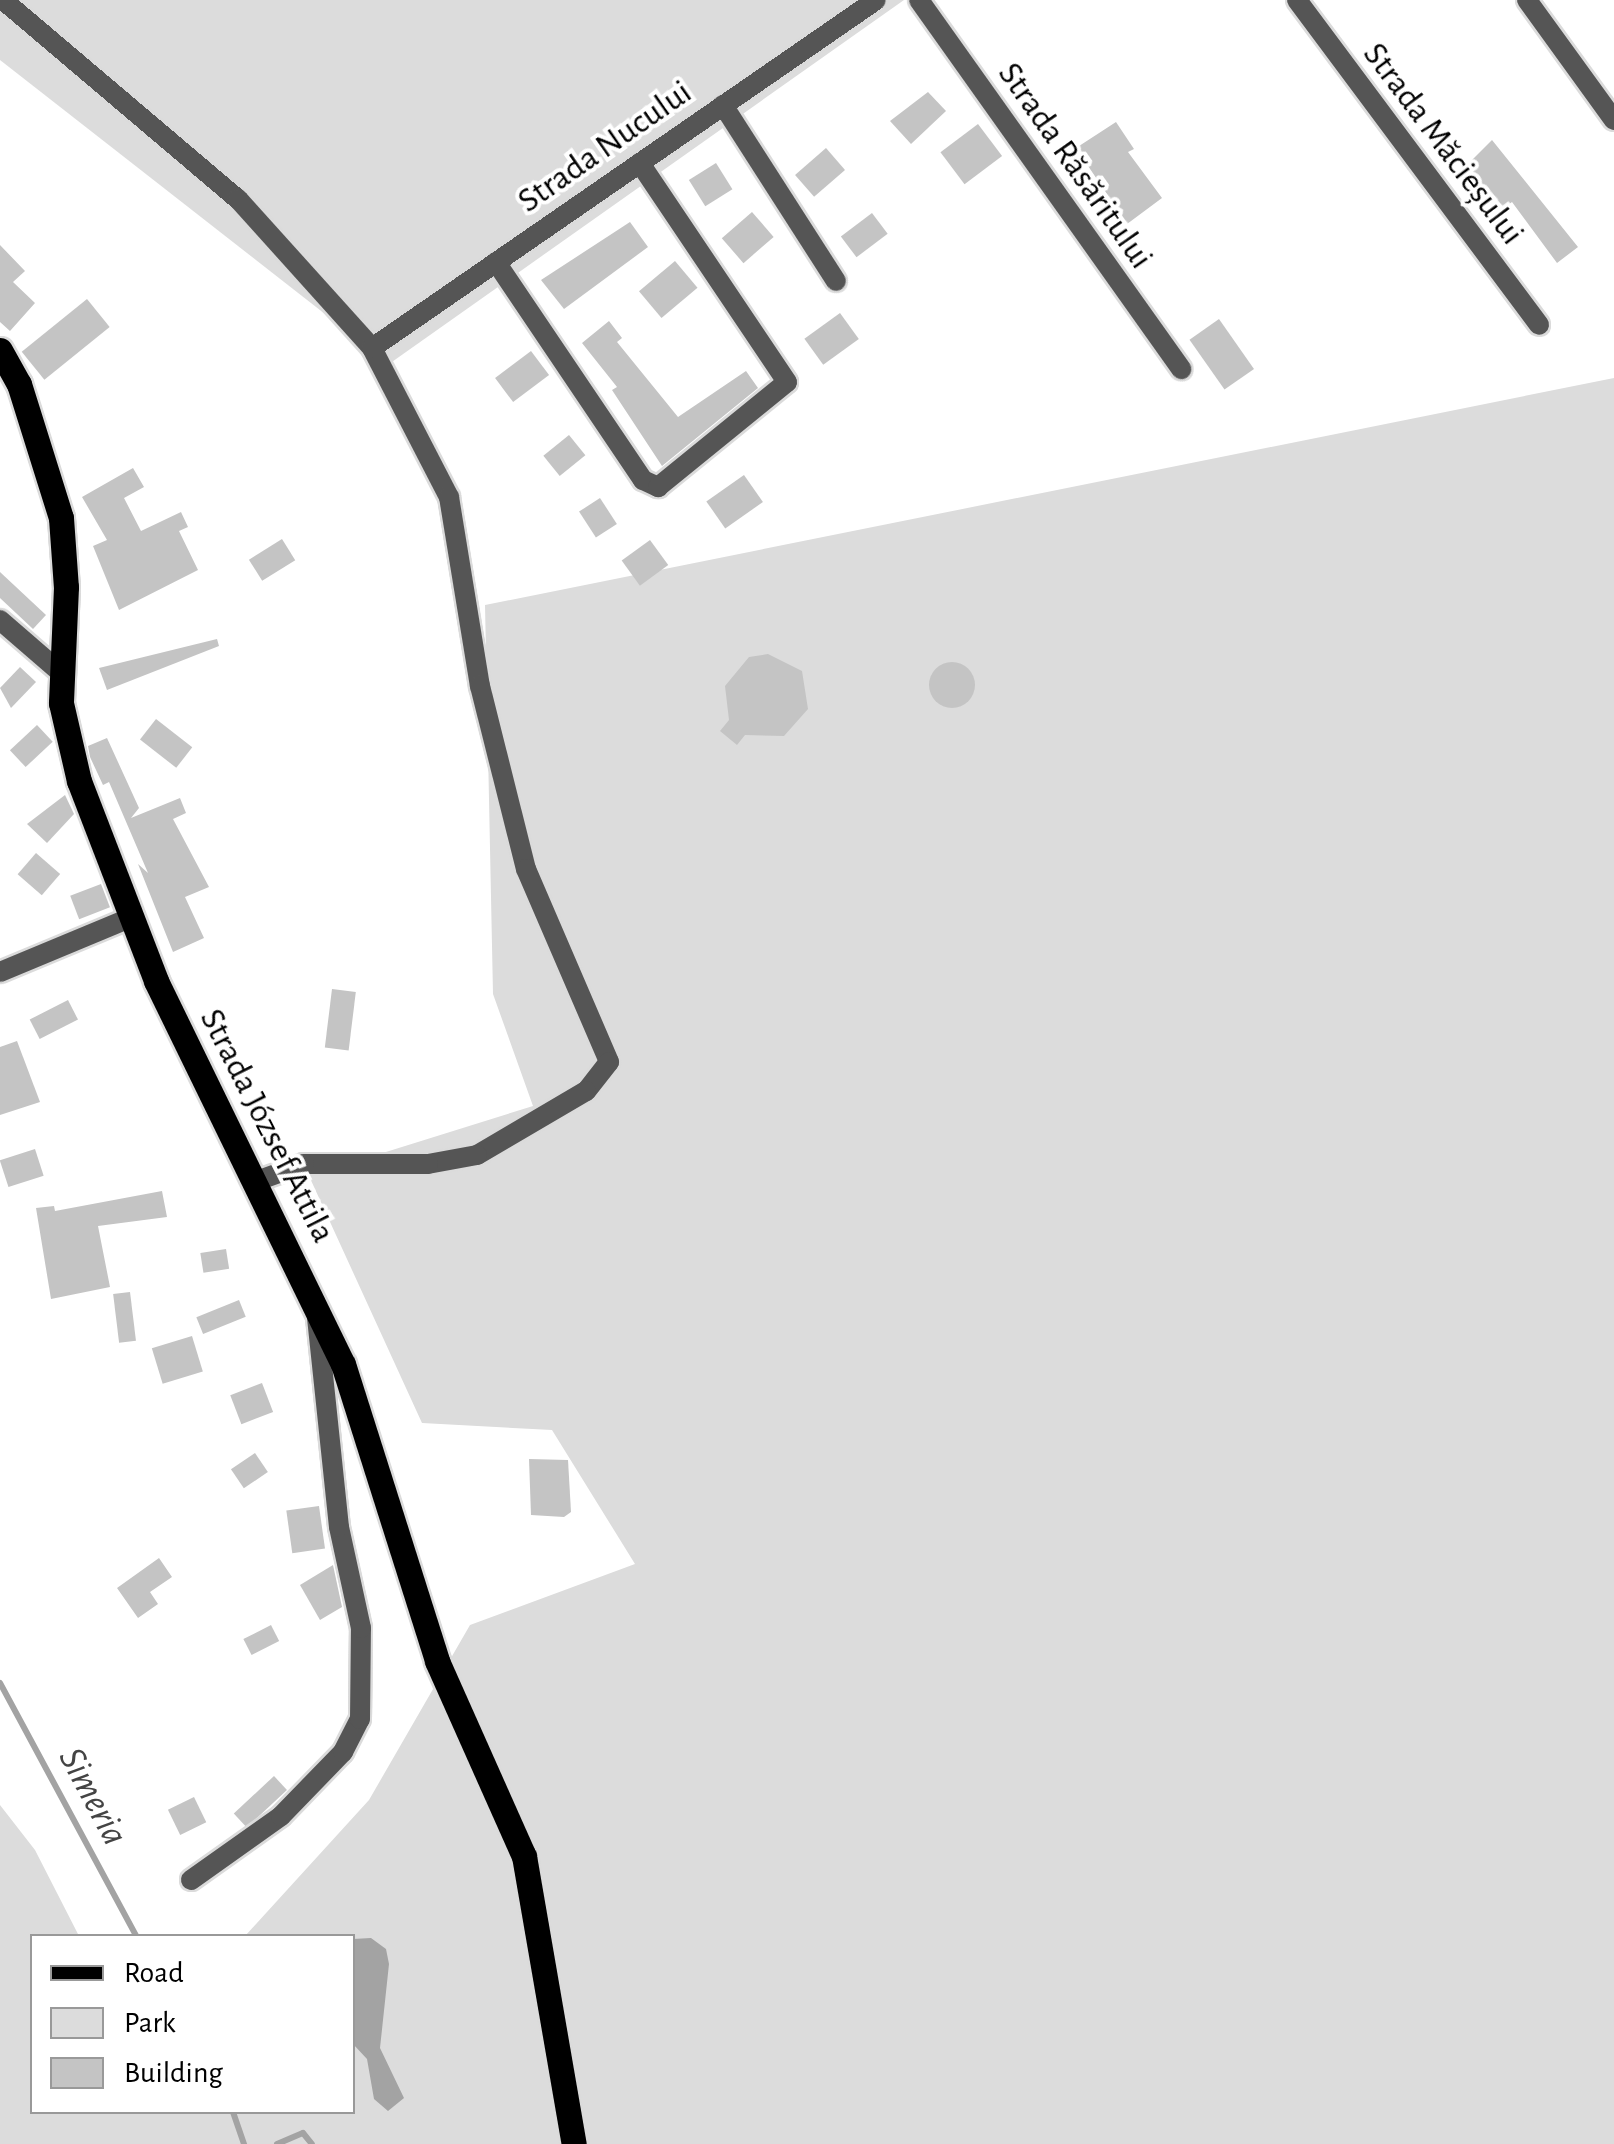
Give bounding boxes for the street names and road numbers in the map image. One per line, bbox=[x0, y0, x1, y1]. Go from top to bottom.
street label: Strada Măcieșului bbox=[1353, 35, 1533, 253]
street label: Strada Răsăritului bbox=[988, 55, 1162, 277]
street label: Strada Nucului bbox=[510, 72, 700, 222]
street label: Strada József Attila bbox=[190, 1002, 344, 1250]

